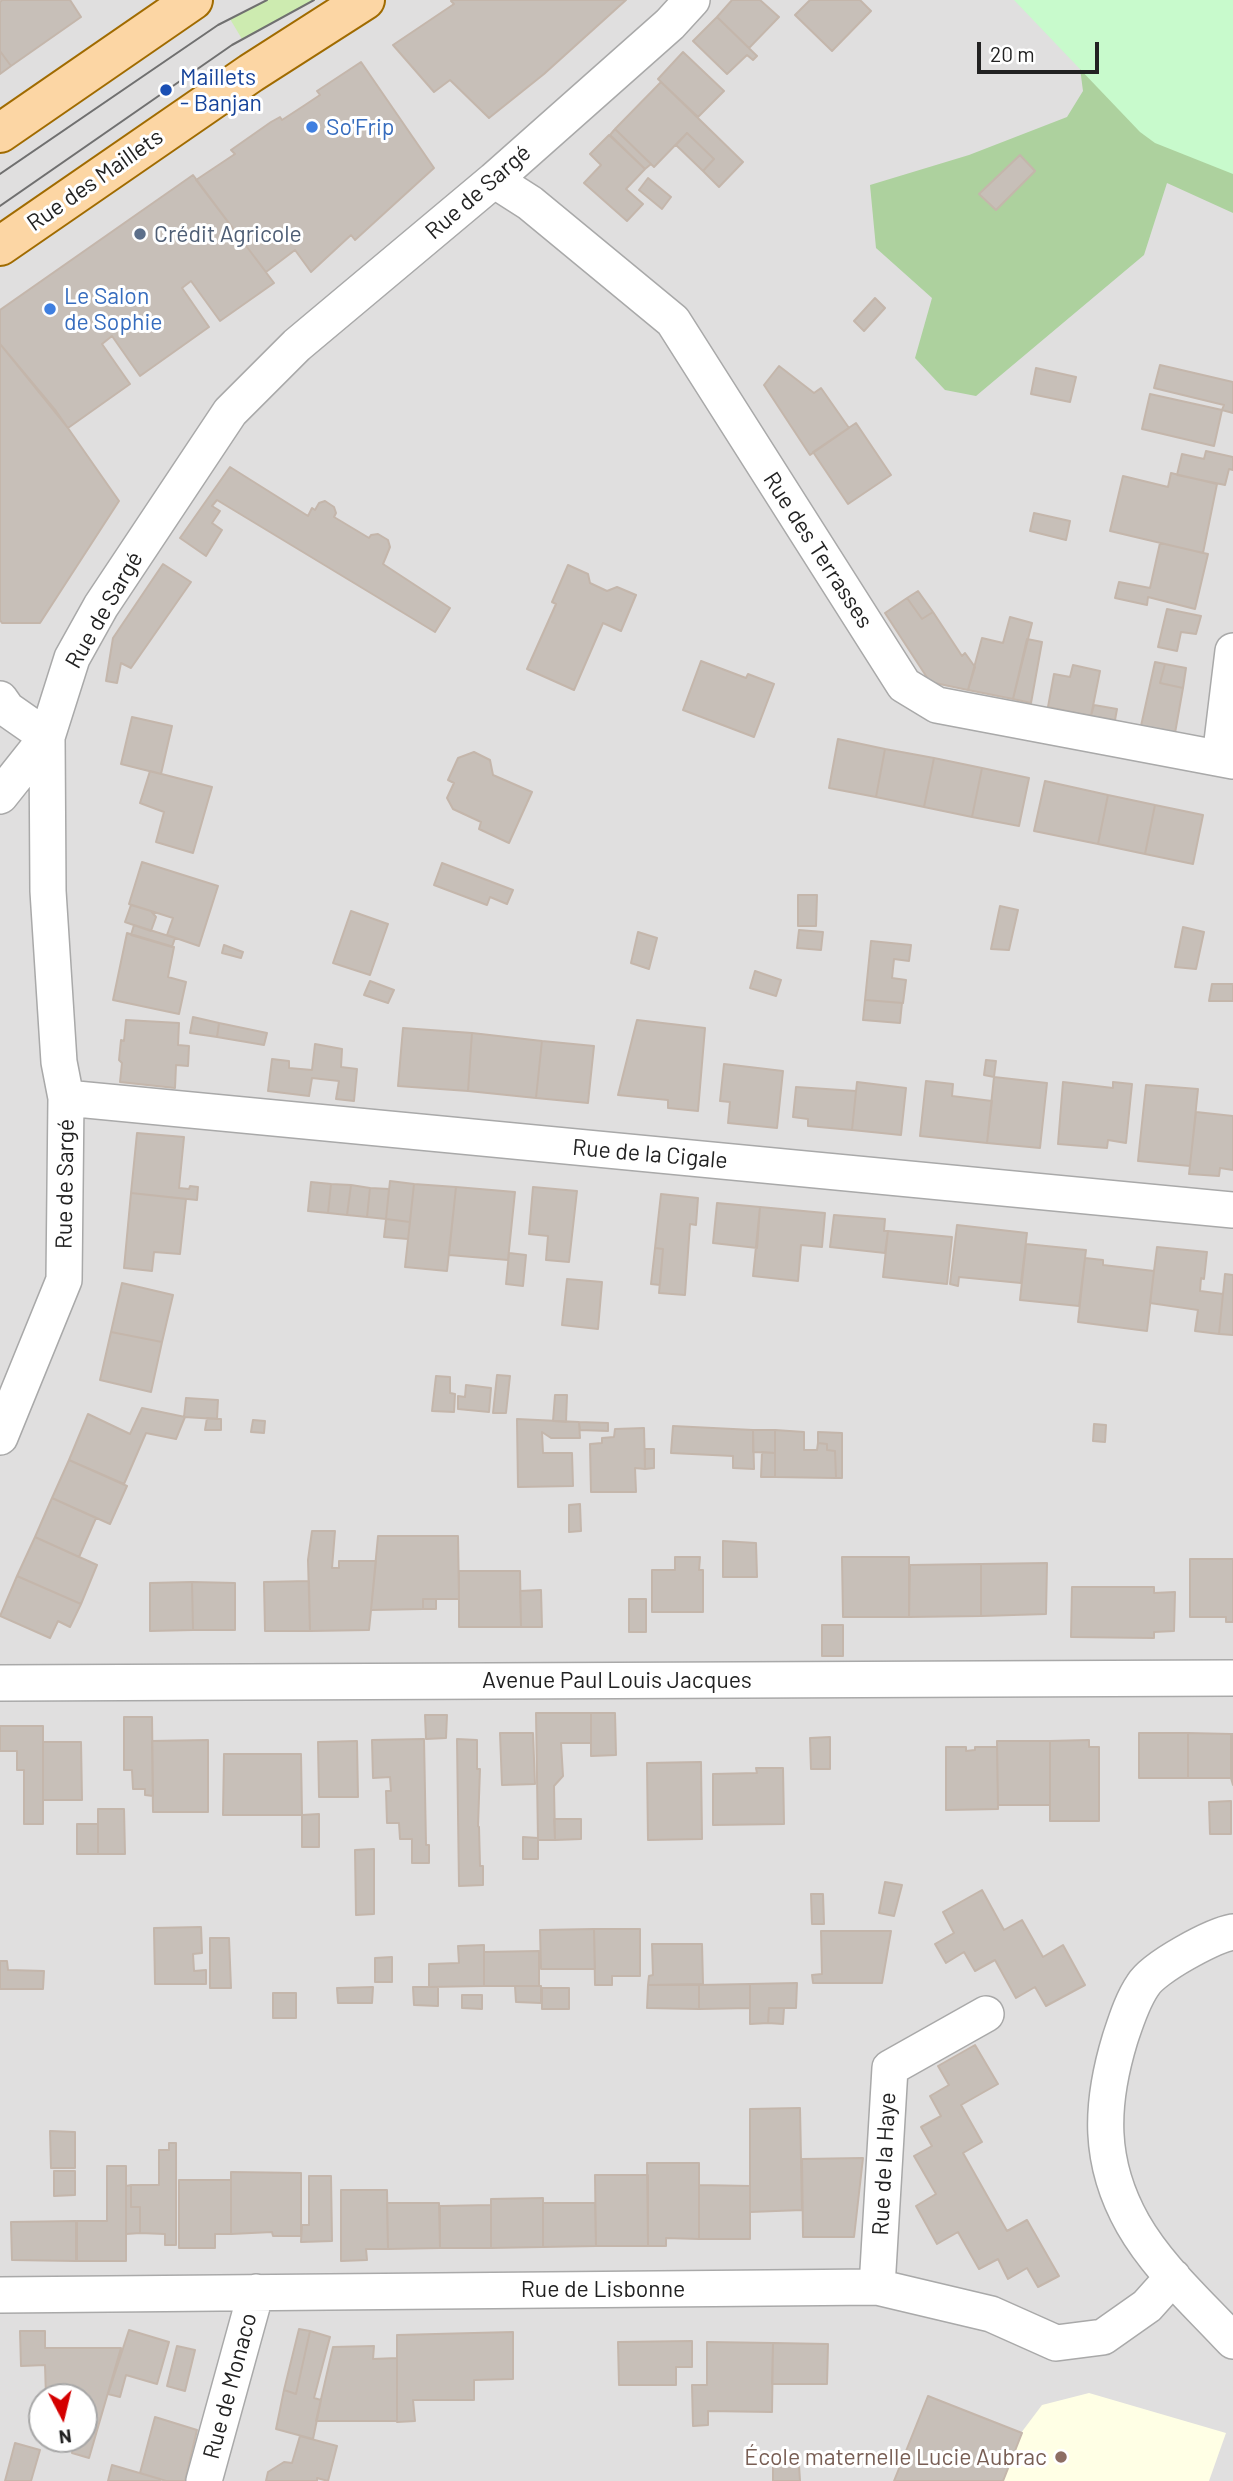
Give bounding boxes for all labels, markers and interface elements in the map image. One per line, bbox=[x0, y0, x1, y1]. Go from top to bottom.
scale bar bbox=[981, 28, 1104, 72]
text: 20 m bbox=[990, 41, 1035, 66]
place label: Maillets - Banjan bbox=[180, 63, 262, 117]
marker: Maillets - Banjan bbox=[158, 82, 174, 98]
place label: So'Frip bbox=[326, 113, 394, 141]
marker: So'Frip bbox=[304, 119, 320, 135]
street label: Rue des Maillets bbox=[22, 123, 168, 237]
street label: Rue de Sargé bbox=[420, 139, 536, 245]
place label: Crédit Agricole bbox=[154, 220, 302, 248]
marker: Crédit Agricole bbox=[132, 226, 148, 242]
place label: Le Salon de Sophie bbox=[64, 282, 163, 336]
marker: Le Salon de Sophie bbox=[42, 301, 58, 317]
street label: Rue des Terrasses bbox=[757, 467, 879, 633]
street label: Rue de Sargé bbox=[59, 547, 149, 673]
street label: Rue de Sargé bbox=[50, 1119, 80, 1249]
street label: Rue de la Cigale bbox=[571, 1133, 729, 1175]
street label: Avenue Paul Louis Jacques bbox=[482, 1666, 752, 1694]
street label: Rue de la Haye bbox=[866, 2092, 902, 2236]
street label: Rue de Lisbonne bbox=[521, 2275, 685, 2303]
street label: Rue de Monaco bbox=[197, 2310, 263, 2462]
north arrow bbox=[28, 2383, 98, 2453]
text: N bbox=[58, 2425, 73, 2450]
place label: École maternelle Lucie Aubrac bbox=[744, 2443, 1047, 2471]
marker: École maternelle Lucie Aubrac bbox=[1053, 2449, 1069, 2465]

